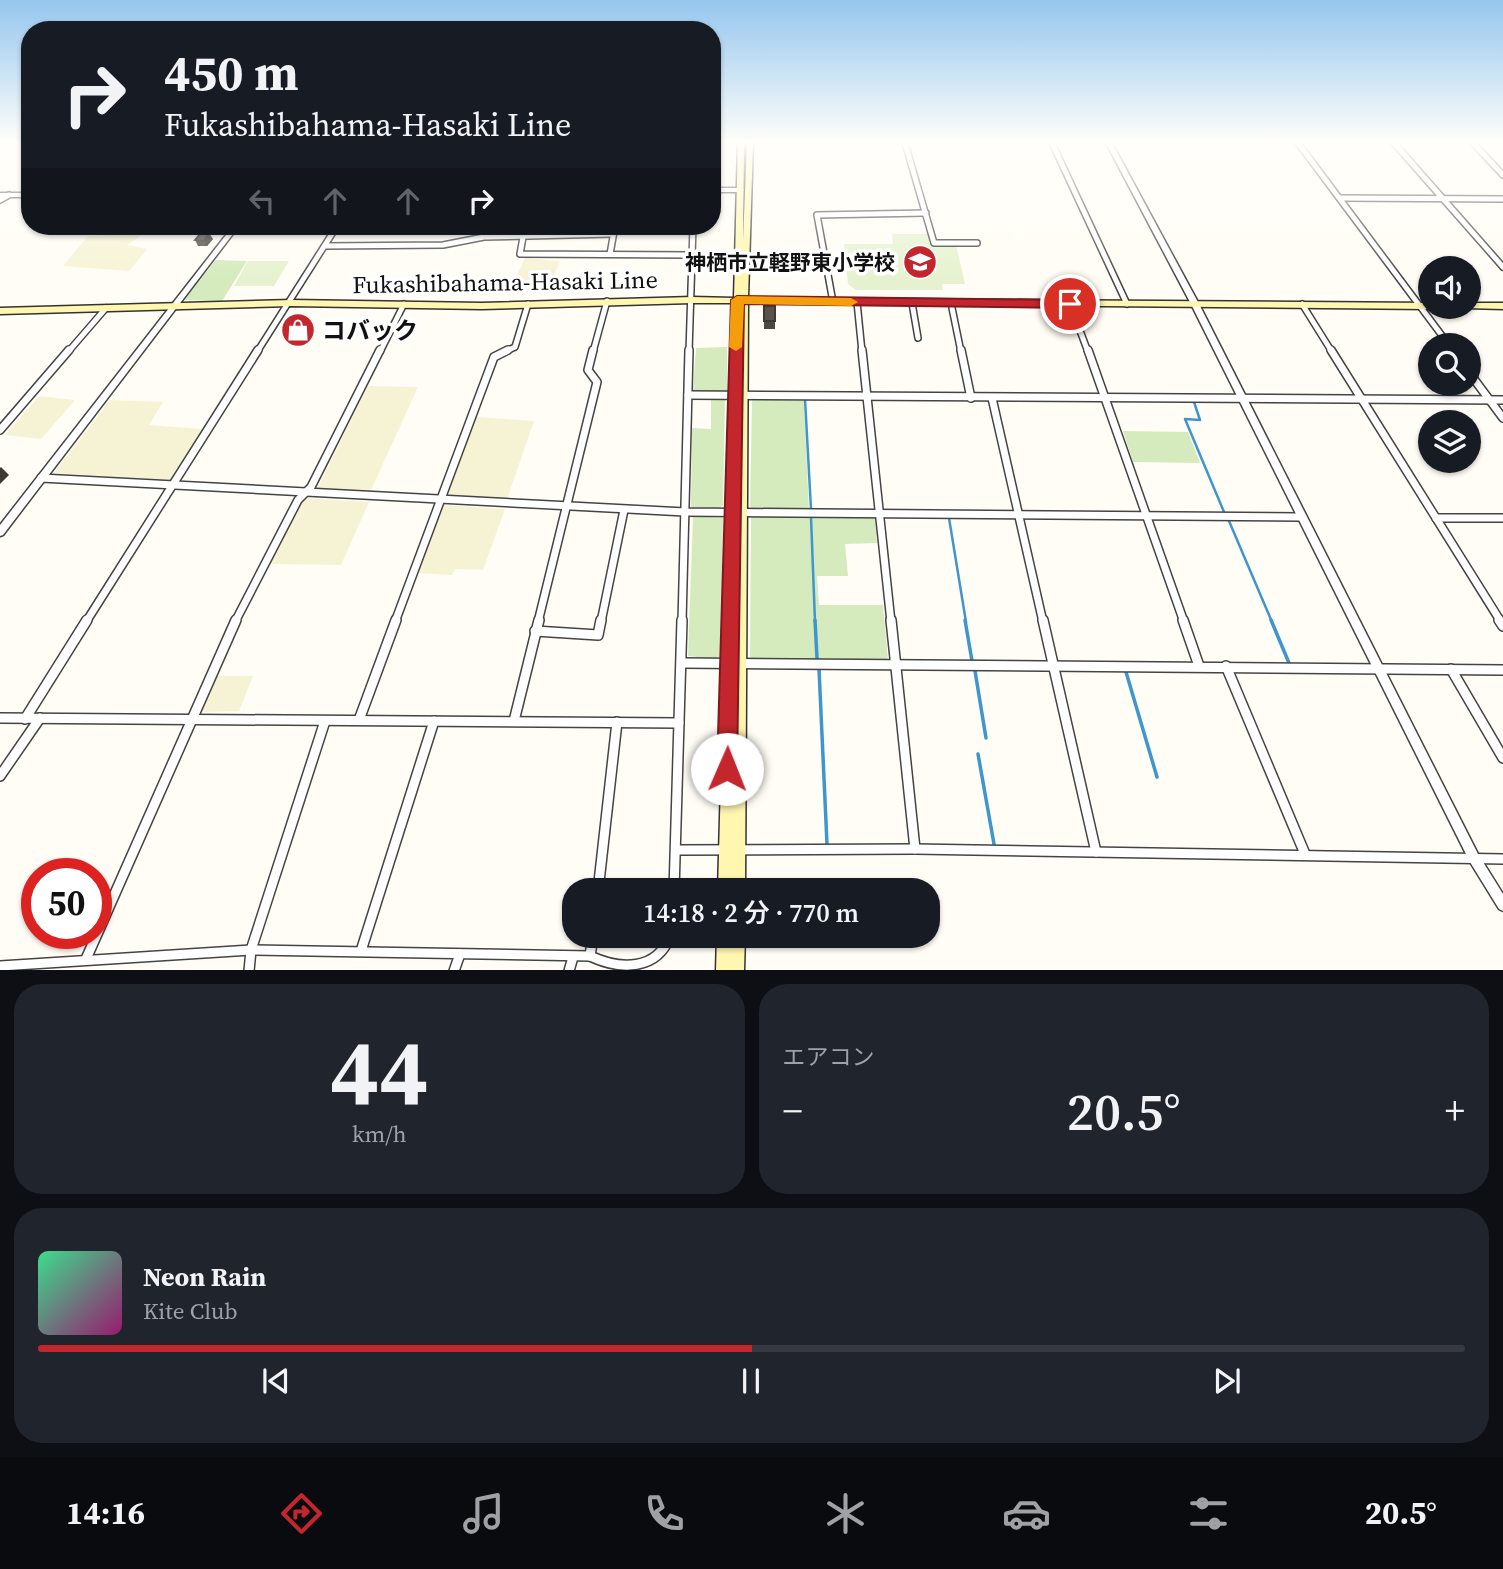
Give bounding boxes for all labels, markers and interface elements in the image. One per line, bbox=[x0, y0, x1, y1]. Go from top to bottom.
text: 450 m bbox=[164, 39, 299, 106]
icon: right bbox=[49, 49, 140, 140]
text: Fukashibahama-Hasaki Line bbox=[164, 103, 571, 147]
icon: left bbox=[243, 182, 281, 220]
icon: ahead bbox=[316, 182, 354, 220]
icon: ahead bbox=[389, 182, 427, 220]
icon: right bbox=[462, 182, 500, 220]
school or university icon: 神栖市立軽野東小学校 bbox=[901, 243, 939, 281]
place label: 神栖市立軽野東小学校 bbox=[685, 248, 895, 277]
map controls bbox=[1418, 256, 1481, 473]
button: sound bbox=[1418, 256, 1481, 319]
street label: Fukashibahama-Hasaki Line bbox=[352, 263, 658, 301]
pin bbox=[1040, 274, 1100, 334]
icon: arrive bbox=[1051, 285, 1089, 323]
shop icon: コバック bbox=[279, 311, 317, 349]
place label: コバック bbox=[322, 314, 418, 347]
button: search bbox=[1418, 333, 1481, 396]
button: layers bbox=[1418, 410, 1481, 473]
position arrow bbox=[690, 732, 764, 806]
speed limit sign: 50 bbox=[21, 858, 112, 949]
text: 14:18 · 2 分 · 770 m bbox=[643, 895, 859, 931]
text: 44 bbox=[330, 1010, 429, 1134]
text: エアコン bbox=[783, 1041, 875, 1073]
text: 20.5° bbox=[1067, 1076, 1181, 1147]
text: − bbox=[783, 1085, 803, 1137]
text: + bbox=[1445, 1085, 1465, 1137]
text: km/h bbox=[352, 1118, 407, 1150]
text: Neon Rain bbox=[143, 1259, 266, 1295]
text: Kite Club bbox=[143, 1295, 238, 1327]
icon: previous bbox=[257, 1362, 295, 1400]
icon: pause bbox=[732, 1362, 770, 1400]
icon: next bbox=[1208, 1362, 1246, 1400]
icon: directions bbox=[277, 1489, 326, 1538]
icon: music bbox=[459, 1489, 508, 1538]
icon: phone bbox=[640, 1489, 689, 1538]
icon: climate bbox=[821, 1489, 870, 1538]
icon: car bbox=[1002, 1489, 1051, 1538]
icon: filters bbox=[1184, 1489, 1233, 1538]
text: 14:16 bbox=[66, 1491, 145, 1535]
text: 20.5° bbox=[1365, 1491, 1437, 1535]

